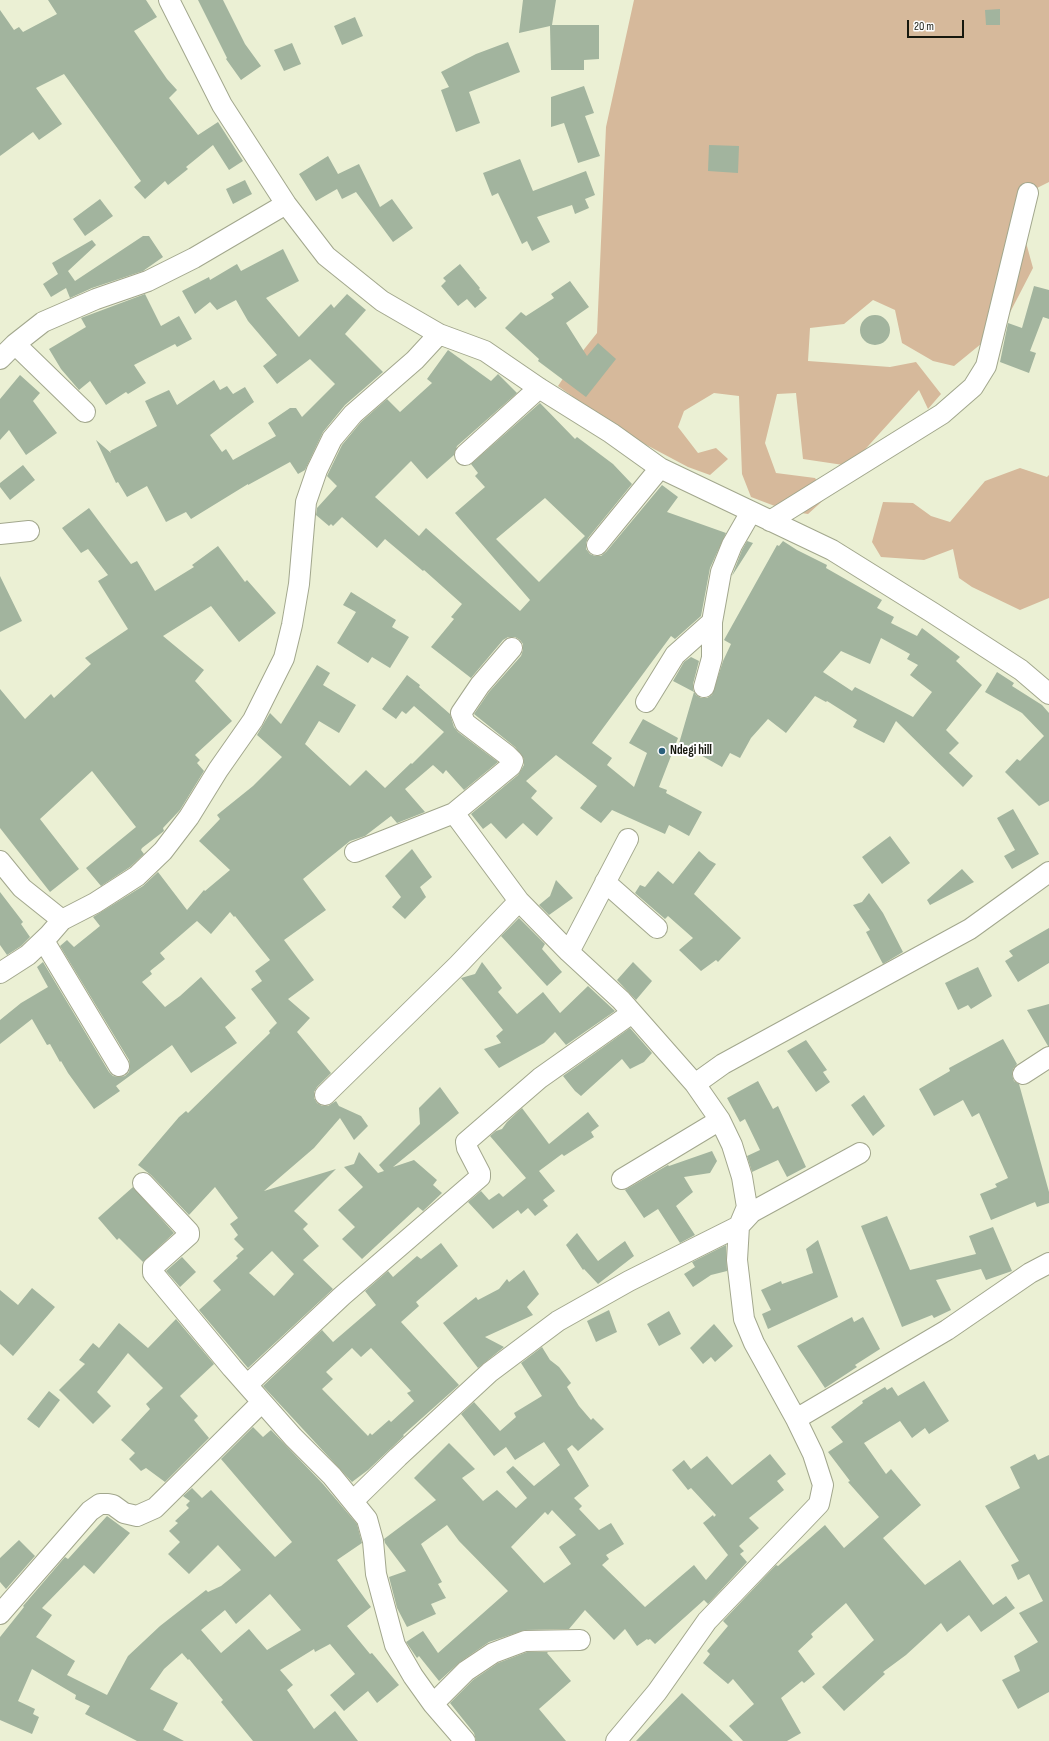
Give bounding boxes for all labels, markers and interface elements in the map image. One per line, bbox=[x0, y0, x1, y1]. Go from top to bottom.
scale bar bbox=[909, 12, 966, 38]
text: 20 m bbox=[914, 19, 934, 34]
place label: Ndegi hill bbox=[670, 743, 712, 759]
marker: Ndegi hill bbox=[657, 746, 667, 756]

